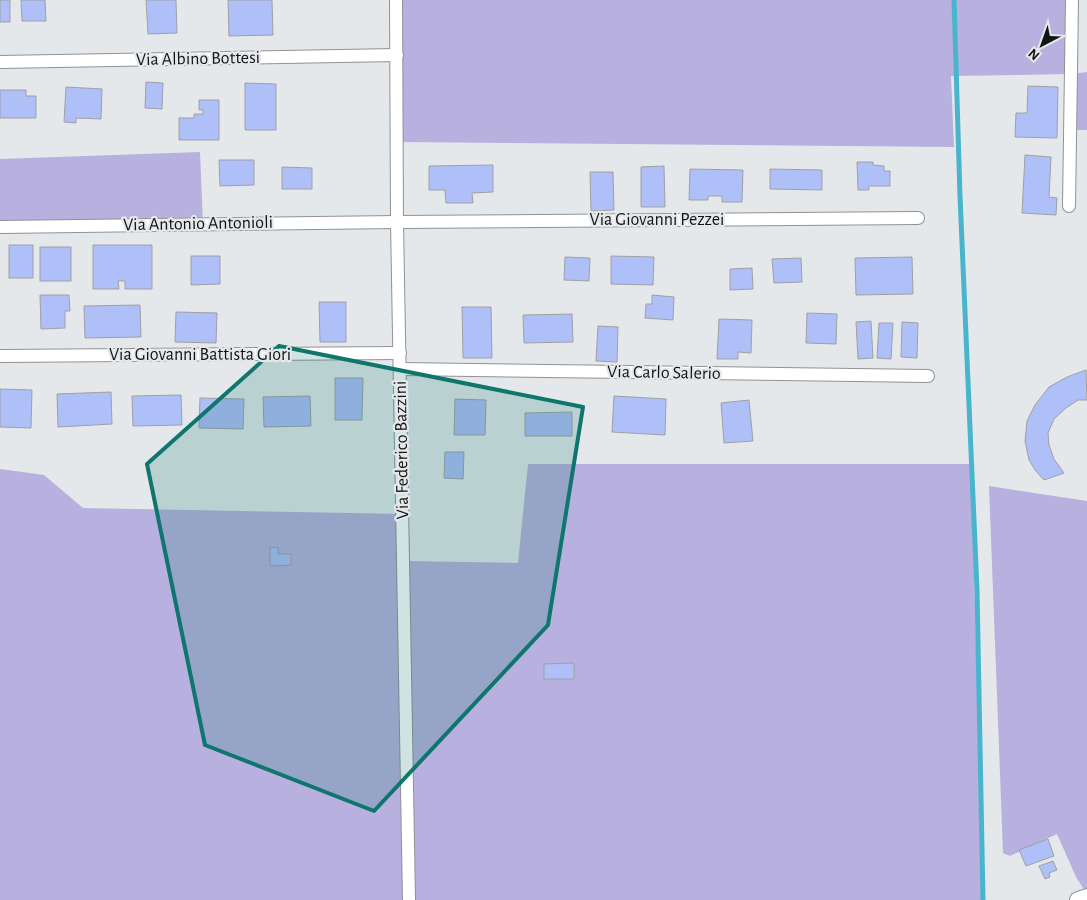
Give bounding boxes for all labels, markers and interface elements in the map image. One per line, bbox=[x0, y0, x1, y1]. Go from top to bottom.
north arrow bbox=[1017, 20, 1067, 70]
text: N bbox=[1026, 46, 1042, 63]
street label: Via Albino Bottesi bbox=[136, 49, 260, 69]
street label: Via Giovanni Pezzei bbox=[590, 211, 724, 229]
street label: Via Antonio Antonioli bbox=[123, 214, 273, 234]
street label: Via Giovanni Battista Giori bbox=[109, 346, 291, 364]
street label: Via Carlo Salerio bbox=[607, 363, 721, 383]
street label: Via Federico Bazzini bbox=[392, 381, 412, 519]

